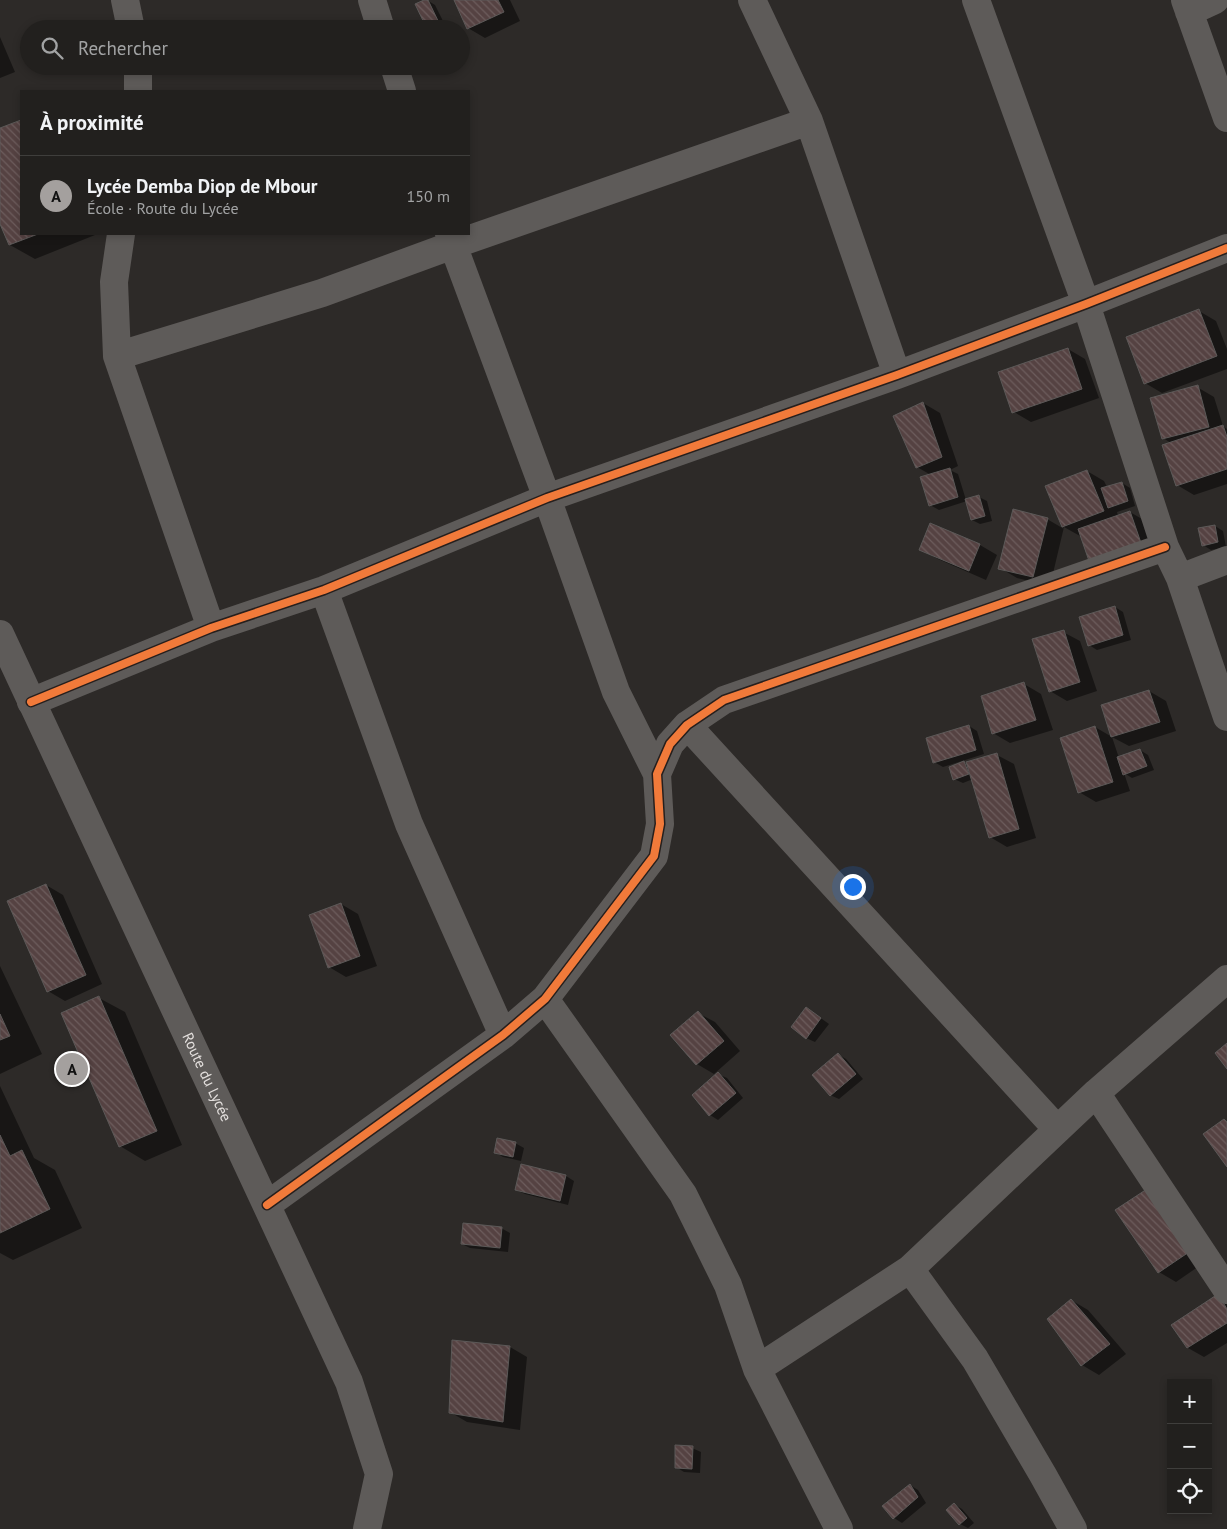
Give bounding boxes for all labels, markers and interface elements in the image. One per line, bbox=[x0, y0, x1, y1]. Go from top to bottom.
search box bbox=[20, 20, 470, 75]
icon: search bbox=[38, 34, 66, 62]
text: Rechercher bbox=[78, 36, 168, 60]
text: À proximité bbox=[40, 109, 144, 136]
text: Lycée Demba Diop de Mbour bbox=[87, 174, 318, 198]
text: A bbox=[51, 186, 61, 206]
text: 150 m bbox=[407, 186, 450, 206]
text: École · Route du Lycée bbox=[87, 198, 239, 218]
your location bbox=[840, 874, 866, 900]
street label: Route du Lycée bbox=[178, 1030, 236, 1124]
pin: A bbox=[56, 1050, 88, 1088]
map controls bbox=[1167, 1379, 1212, 1514]
button: + bbox=[1167, 1379, 1212, 1424]
button: − bbox=[1167, 1424, 1212, 1469]
button: locate bbox=[1167, 1469, 1212, 1514]

